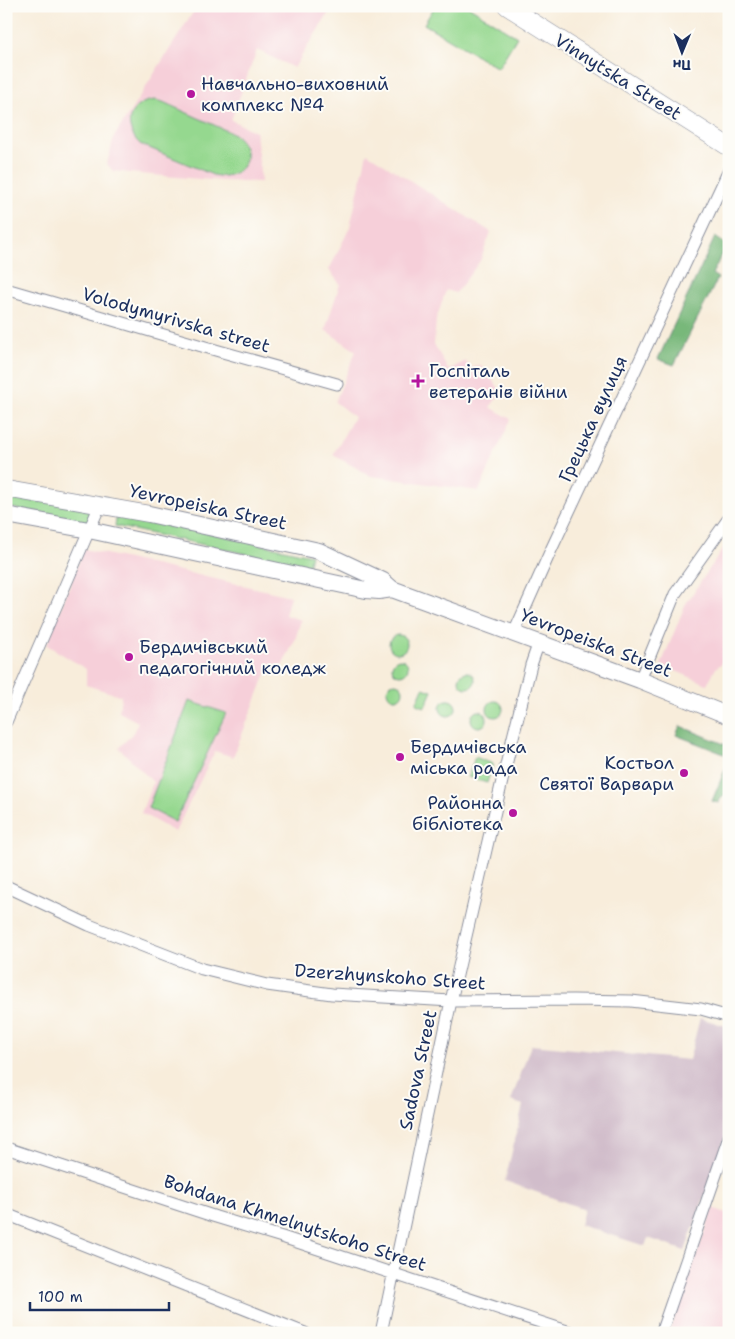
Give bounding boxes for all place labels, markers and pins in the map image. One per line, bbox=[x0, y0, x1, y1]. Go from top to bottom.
place label: Навчально-виховний комплекс №4 bbox=[201, 72, 389, 117]
marker: Навчально-виховний комплекс №4 bbox=[185, 88, 197, 100]
place label: Госпіталь ветеранів війни bbox=[429, 359, 568, 404]
marker: Госпіталь ветеранів війни bbox=[411, 374, 425, 388]
place label: Бердичівський педагогічний коледж bbox=[139, 635, 327, 680]
marker: Бердичівський педагогічний коледж bbox=[123, 651, 135, 663]
place label: Бердичівська міська рада bbox=[410, 735, 526, 780]
marker: Бердичівська міська рада bbox=[394, 751, 406, 763]
place label: Костьол Святої Варвари bbox=[539, 751, 674, 796]
marker: Костьол Святої Варвари bbox=[678, 767, 690, 779]
place label: Районна бібліотека bbox=[412, 791, 503, 836]
marker: Районна бібліотека bbox=[507, 807, 519, 819]

